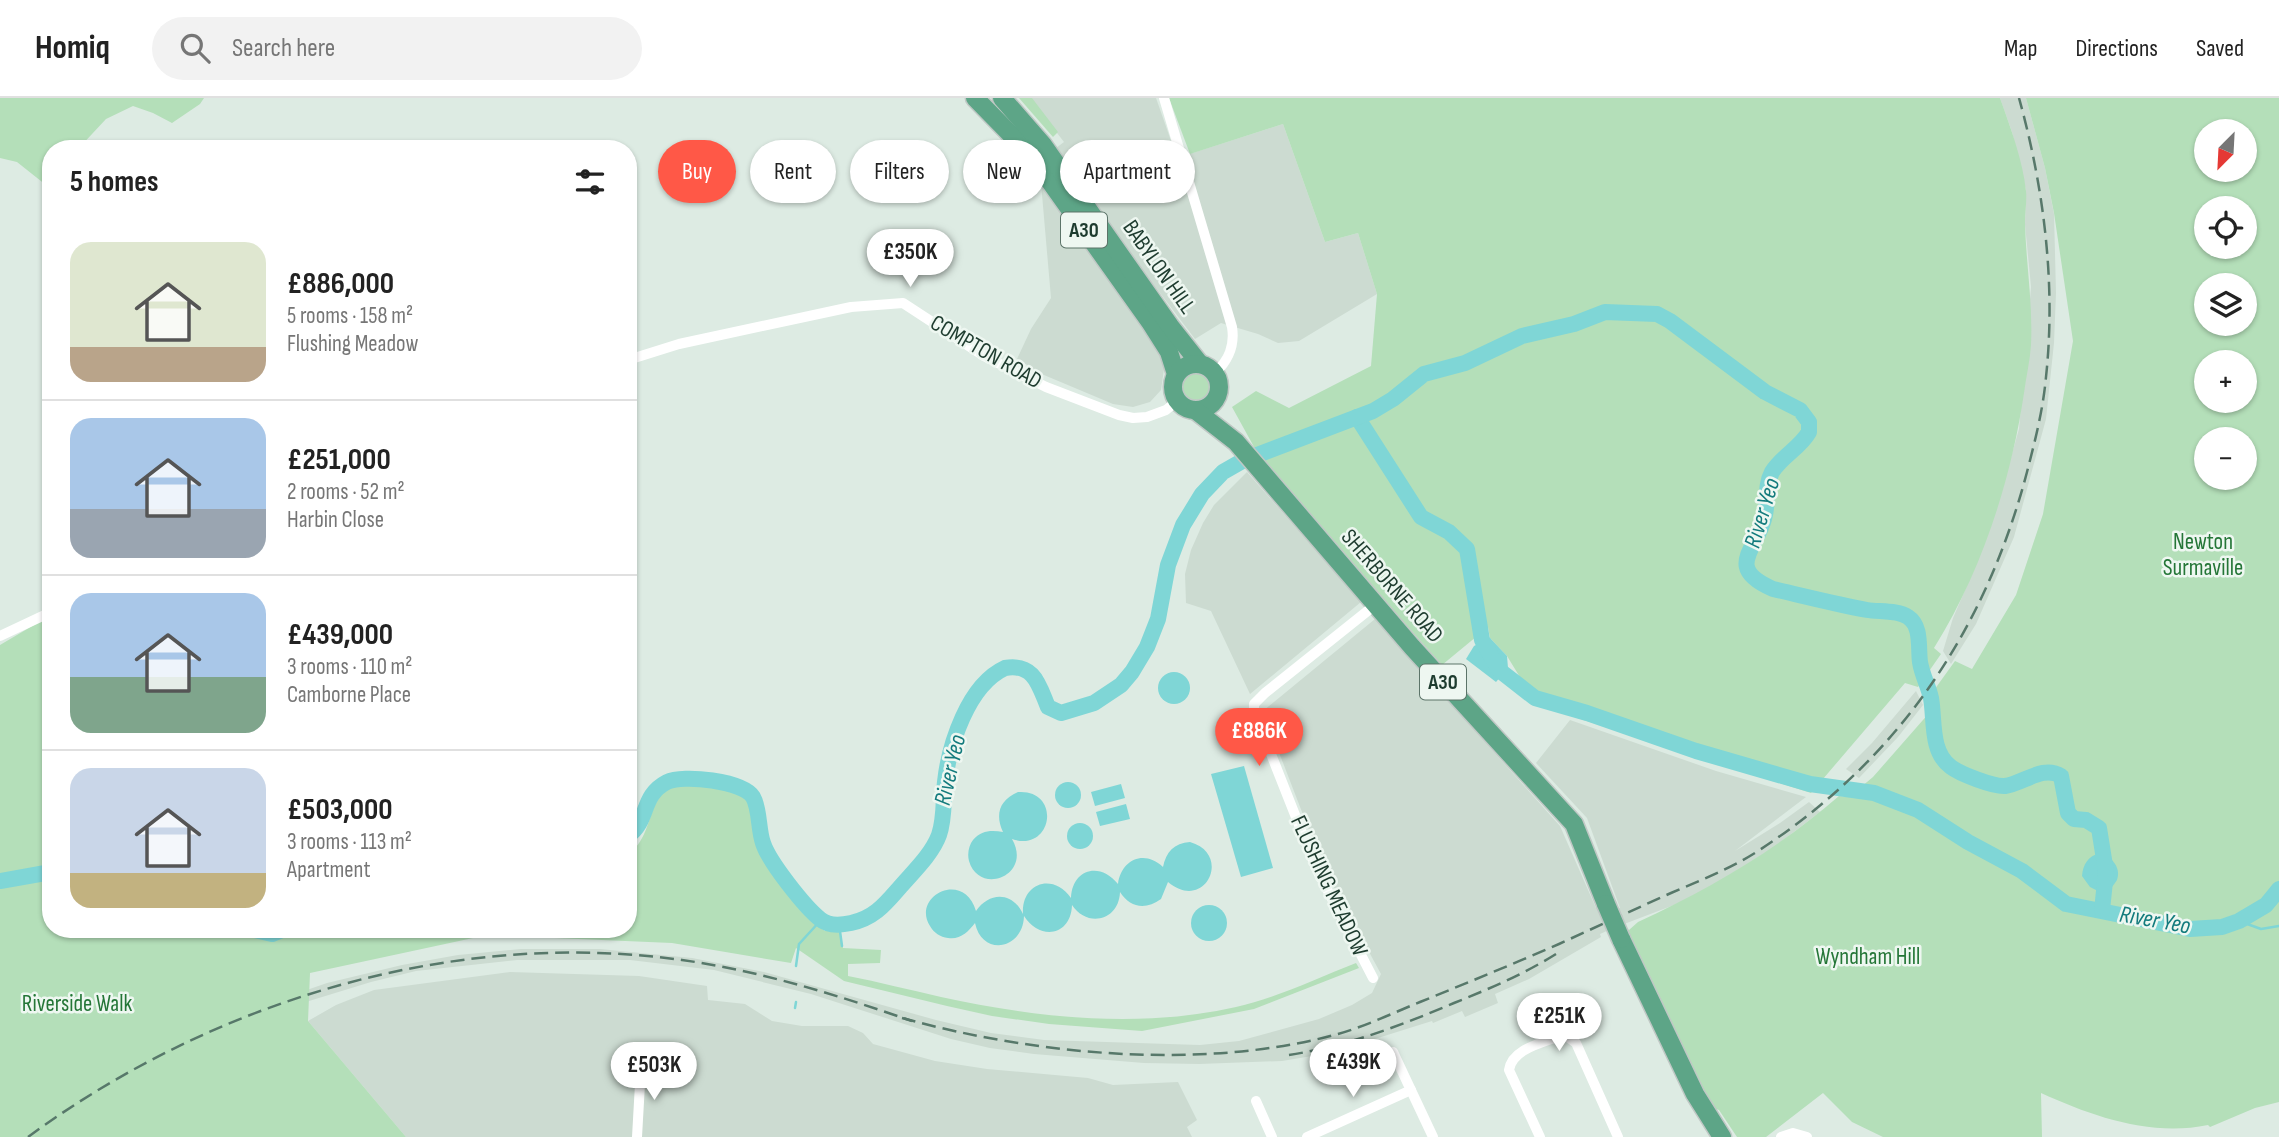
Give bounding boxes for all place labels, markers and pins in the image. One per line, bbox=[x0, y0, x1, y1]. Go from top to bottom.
pin: £350K bbox=[861, 230, 959, 289]
pin: £886K bbox=[1210, 708, 1308, 768]
pin: £251K bbox=[1510, 993, 1608, 1053]
pin: £439K bbox=[1304, 1040, 1402, 1099]
pin: £503K bbox=[605, 1042, 703, 1102]

